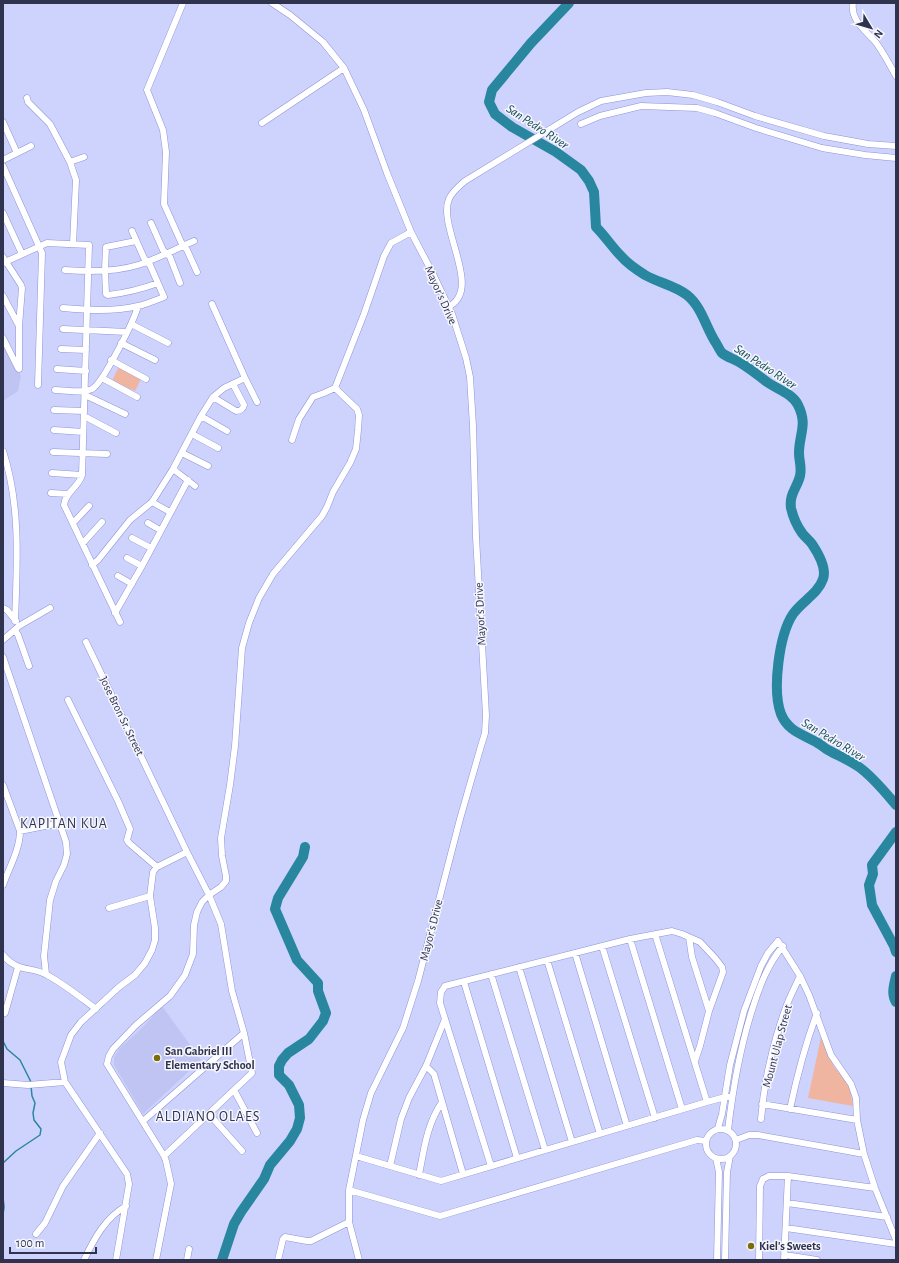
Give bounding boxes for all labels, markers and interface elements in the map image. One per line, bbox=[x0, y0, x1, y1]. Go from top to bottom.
north arrow bbox=[851, 8, 891, 48]
text: N bbox=[872, 27, 885, 40]
water label: San Pedro River bbox=[504, 102, 571, 153]
street label: Mayor's Drive bbox=[422, 264, 459, 327]
water label: San Pedro River bbox=[732, 342, 799, 393]
street label: Mayor's Drive bbox=[472, 582, 489, 646]
street label: Jose Bron Sr. Street bbox=[98, 674, 147, 758]
water label: San Pedro River bbox=[799, 716, 868, 765]
district label: KAPITAN KUA bbox=[20, 817, 108, 831]
street label: Mayor's Drive bbox=[418, 898, 445, 962]
street label: Mount Ulap Street bbox=[760, 1003, 794, 1089]
place label: San Gabriel III Elementary School bbox=[165, 1045, 255, 1072]
marker: San Gabriel III Elementary School bbox=[152, 1053, 162, 1063]
district label: ALDIANO OLAES bbox=[156, 1110, 260, 1124]
scale bar bbox=[10, 1229, 96, 1255]
text: 100 m bbox=[16, 1237, 44, 1249]
place label: Kiel's Sweets bbox=[759, 1240, 821, 1252]
marker: Kiel's Sweets bbox=[746, 1241, 756, 1251]

